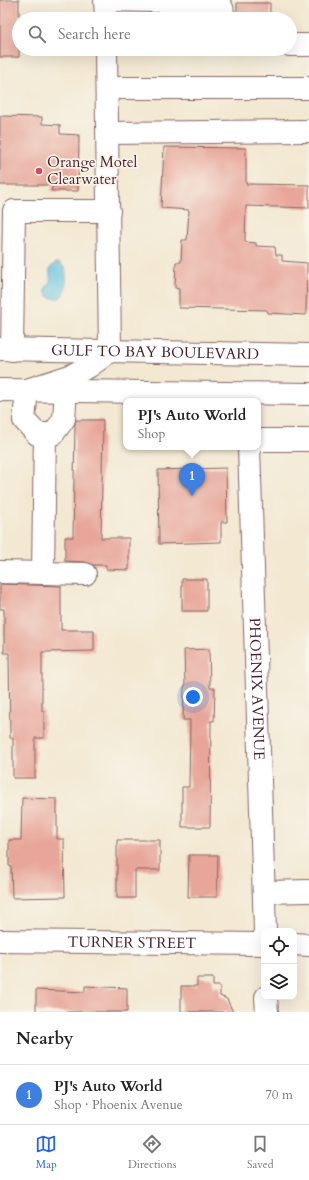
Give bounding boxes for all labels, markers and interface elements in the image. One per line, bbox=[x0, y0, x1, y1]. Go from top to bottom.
search box bbox=[12, 12, 297, 56]
icon: search bbox=[26, 23, 48, 45]
text: Search here bbox=[58, 24, 131, 44]
place label: Orange Motel Clearwater bbox=[47, 152, 137, 189]
marker: Orange Motel Clearwater bbox=[34, 166, 44, 176]
street label: GULF TO BAY BOULEVARD bbox=[51, 340, 259, 364]
popup bbox=[123, 398, 261, 450]
text: PJ's Auto World bbox=[138, 405, 246, 425]
text: Shop bbox=[138, 425, 165, 443]
pin: 1 bbox=[179, 463, 205, 496]
street label: PHOENIX AVENUE bbox=[245, 617, 269, 761]
your location bbox=[183, 687, 203, 707]
map controls bbox=[261, 928, 297, 1000]
button: locate bbox=[261, 928, 297, 964]
street label: TURNER STREET bbox=[68, 932, 196, 953]
button: layers bbox=[261, 964, 297, 1000]
text: Nearby bbox=[16, 1027, 73, 1050]
text: PJ's Auto World bbox=[54, 1076, 163, 1096]
text: 1 bbox=[26, 1086, 32, 1104]
text: 70 m bbox=[265, 1086, 293, 1104]
text: Shop · Phoenix Avenue bbox=[54, 1096, 183, 1114]
tab: Map bbox=[35, 1133, 57, 1172]
tab: Directions bbox=[128, 1133, 176, 1172]
tab: Saved bbox=[247, 1133, 274, 1172]

